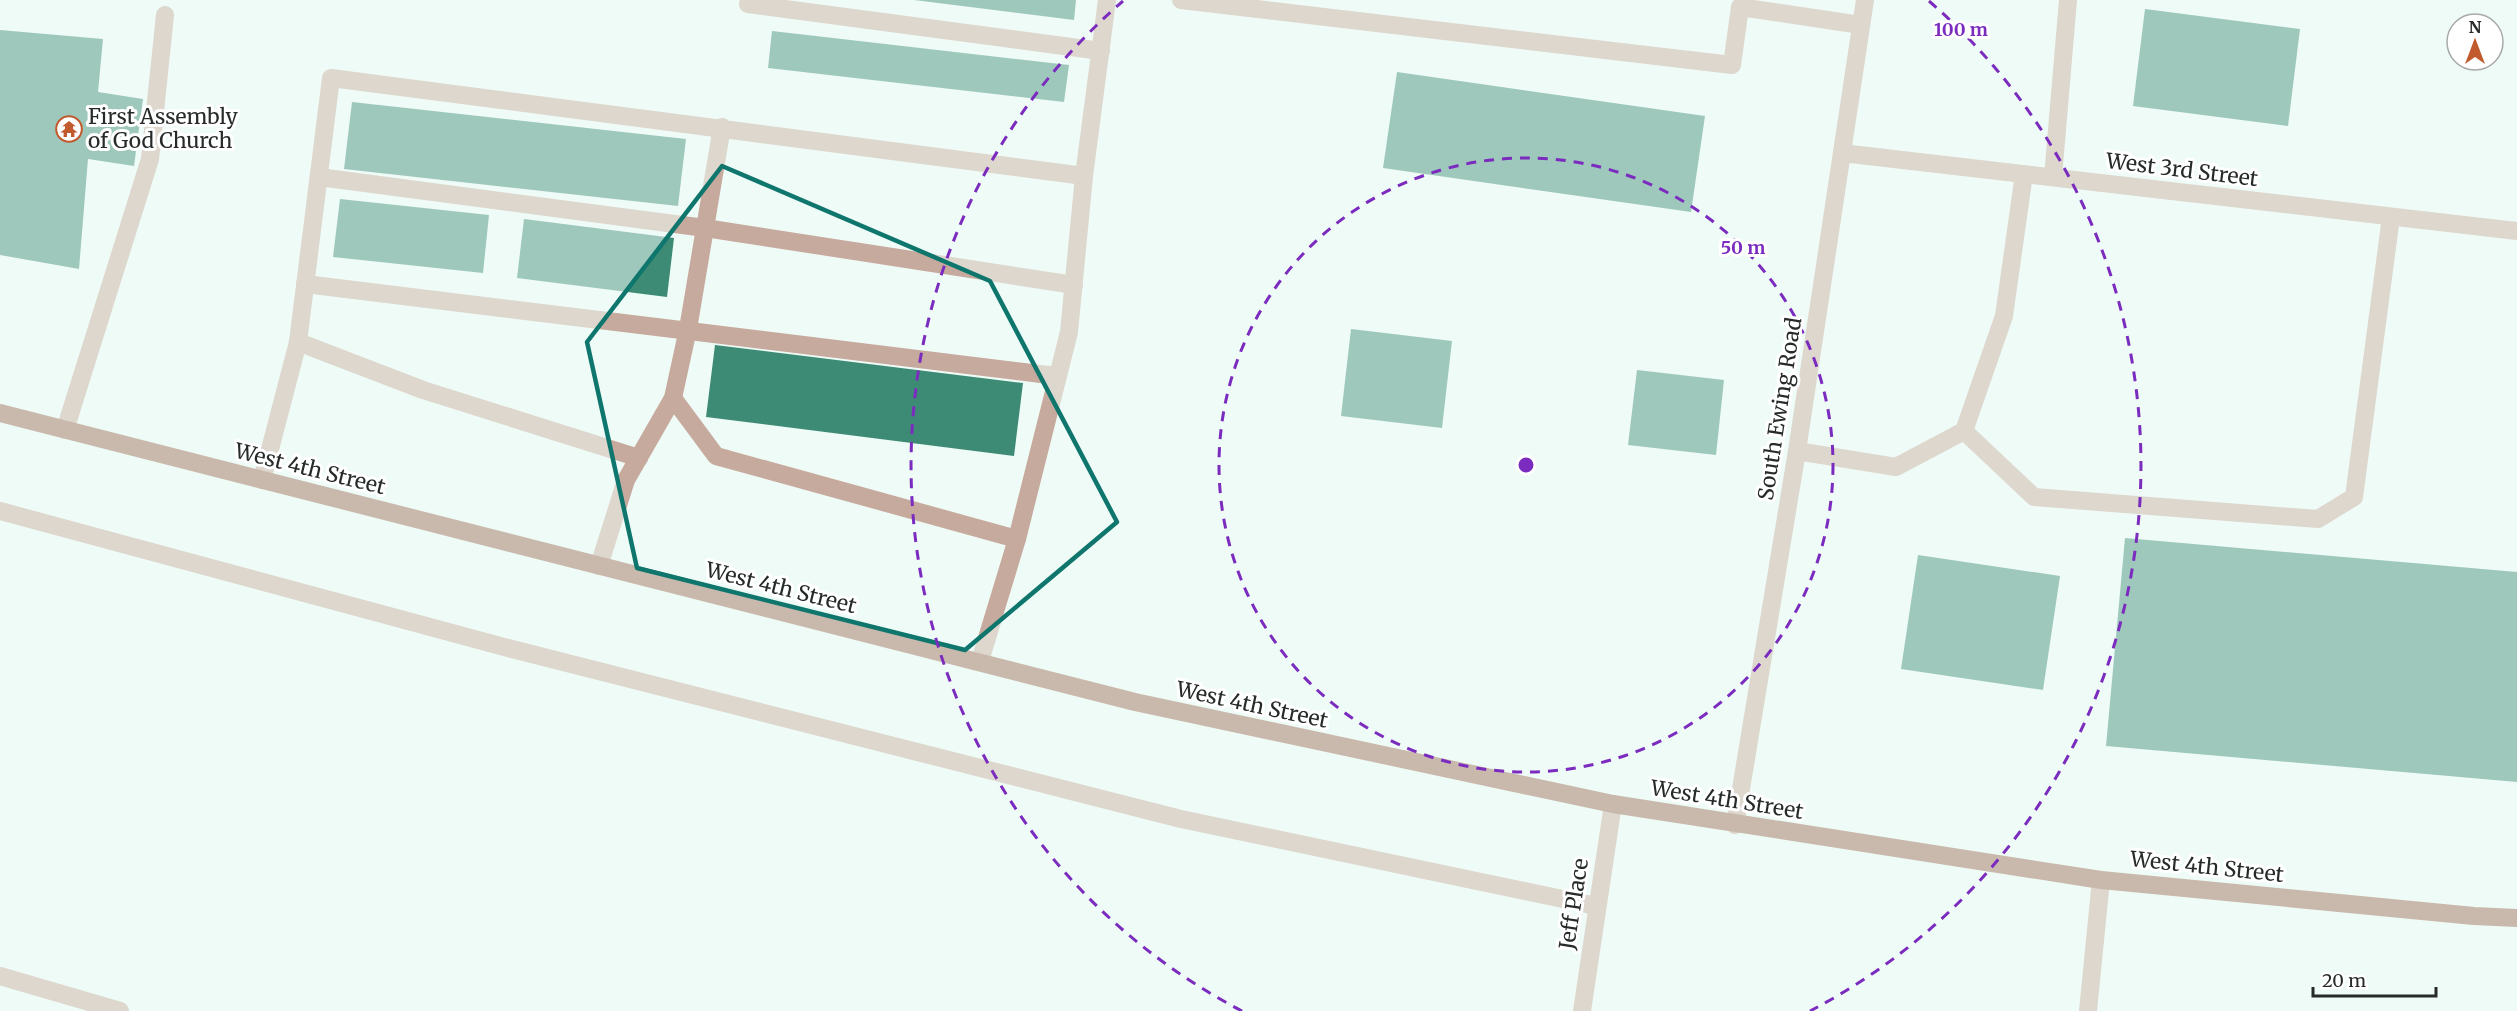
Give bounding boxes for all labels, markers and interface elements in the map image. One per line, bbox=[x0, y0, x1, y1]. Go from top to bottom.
north arrow bbox=[2445, 12, 2505, 72]
text: N bbox=[2469, 17, 2482, 37]
text: 100 m bbox=[1934, 18, 1988, 41]
place label: First Assembly of God Church bbox=[88, 103, 239, 154]
temple icon: First Assembly of God Church bbox=[54, 114, 84, 144]
street label: West 3rd Street bbox=[2104, 147, 2259, 192]
text: 50 m bbox=[1721, 236, 1765, 259]
street label: South Ewing Road bbox=[1752, 315, 1807, 502]
street label: West 4th Street bbox=[231, 437, 388, 500]
centre of rings bbox=[1516, 455, 1536, 475]
street label: West 4th Street bbox=[702, 556, 859, 619]
street label: West 4th Street bbox=[1173, 675, 1330, 734]
street label: West 4th Street bbox=[1648, 774, 1805, 825]
street label: West 4th Street bbox=[2128, 845, 2285, 888]
street label: Jeff Place bbox=[1553, 856, 1594, 952]
scale bar bbox=[2313, 960, 2436, 998]
text: 20 m bbox=[2322, 969, 2366, 992]

